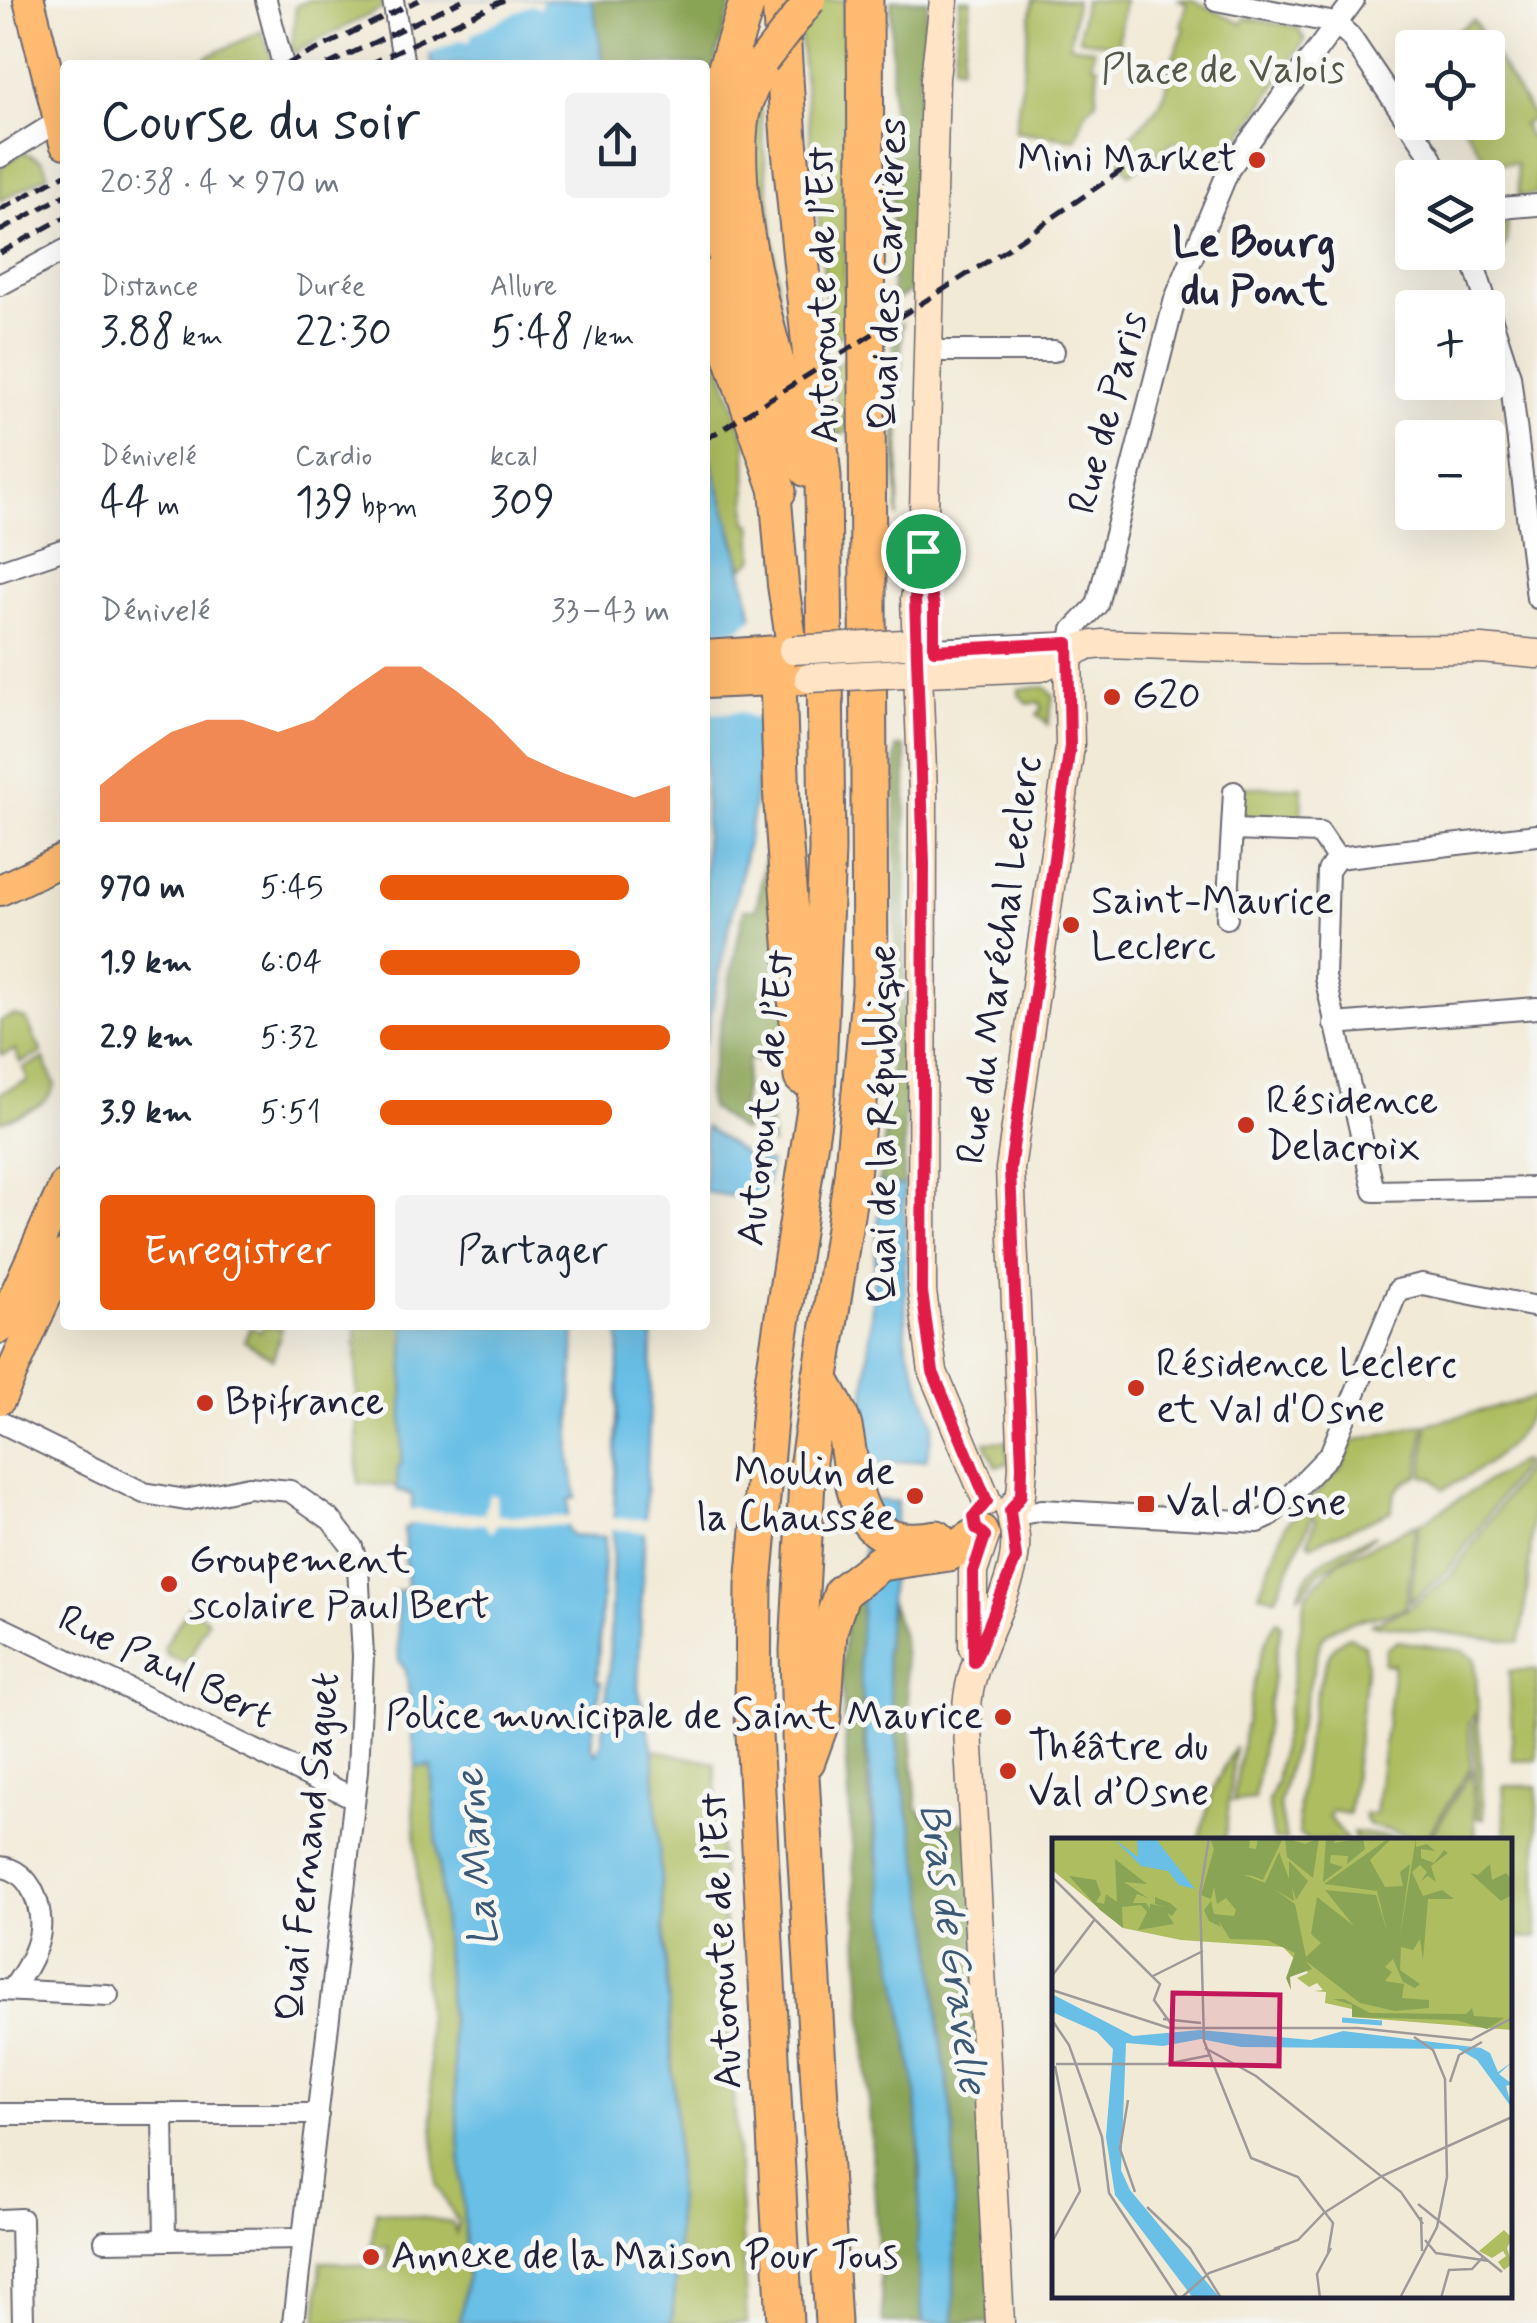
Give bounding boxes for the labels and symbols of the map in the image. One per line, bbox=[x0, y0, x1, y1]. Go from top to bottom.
park label: Place de Valois bbox=[1101, 45, 1345, 97]
street label: Quai des Carrières bbox=[858, 117, 920, 431]
place label: Mini Market bbox=[1017, 134, 1237, 186]
street label: Autoroute de l’Est bbox=[795, 146, 853, 444]
marker: Mini Market bbox=[1246, 149, 1268, 171]
district label: Le Bourg du Pont bbox=[1173, 217, 1335, 320]
street label: Rue de Paris bbox=[1057, 306, 1161, 520]
pin bbox=[881, 509, 966, 594]
place label: G20 bbox=[1132, 671, 1201, 723]
marker: G20 bbox=[1101, 686, 1123, 708]
street label: Rue du Maréchal Leclerc bbox=[946, 752, 1054, 1168]
place label: Saint-Maurice Leclerc bbox=[1091, 876, 1334, 974]
marker: Saint-Maurice Leclerc bbox=[1060, 914, 1082, 936]
street label: Quai de la République bbox=[858, 945, 910, 1303]
street label: Autoroute de l’Est bbox=[726, 947, 808, 1249]
place label: Résidence Delacroix bbox=[1266, 1076, 1438, 1174]
marker: Résidence Delacroix bbox=[1235, 1114, 1257, 1136]
place label: Résidence Leclerc et Val d'Osne bbox=[1156, 1339, 1457, 1437]
place label: Bpifrance bbox=[225, 1377, 384, 1429]
marker: Résidence Leclerc et Val d'Osne bbox=[1125, 1377, 1147, 1399]
marker: Bpifrance bbox=[194, 1392, 216, 1414]
place label: Moulin de la Chaussée bbox=[697, 1447, 895, 1545]
place label: Val d'Osne bbox=[1166, 1478, 1347, 1530]
marker: Moulin de la Chaussée bbox=[904, 1485, 926, 1507]
marker: Val d'Osne bbox=[1135, 1493, 1157, 1515]
place label: Groupement scolaire Paul Bert bbox=[189, 1535, 490, 1633]
marker: Groupement scolaire Paul Bert bbox=[158, 1573, 180, 1595]
street label: Rue Paul Bert bbox=[49, 1594, 281, 1742]
street label: Quai Fernand Saguet bbox=[265, 1670, 353, 2024]
place label: Police municipale de Saint Maurice bbox=[386, 1691, 983, 1743]
marker: Police municipale de Saint Maurice bbox=[992, 1706, 1014, 1728]
place label: Théâtre du Val d’Osne bbox=[1028, 1722, 1209, 1820]
marker: Théâtre du Val d’Osne bbox=[997, 1760, 1019, 1782]
water label: La Marne bbox=[443, 1766, 513, 1949]
street label: Autoroute de l’Est bbox=[688, 1791, 756, 2091]
water label: Bras de Gravelle bbox=[904, 1799, 1000, 2099]
inset map bbox=[1052, 1838, 1512, 2298]
place label: Annexe de la Maison Pour Tous bbox=[391, 2231, 898, 2283]
marker: Annexe de la Maison Pour Tous bbox=[360, 2246, 382, 2268]

